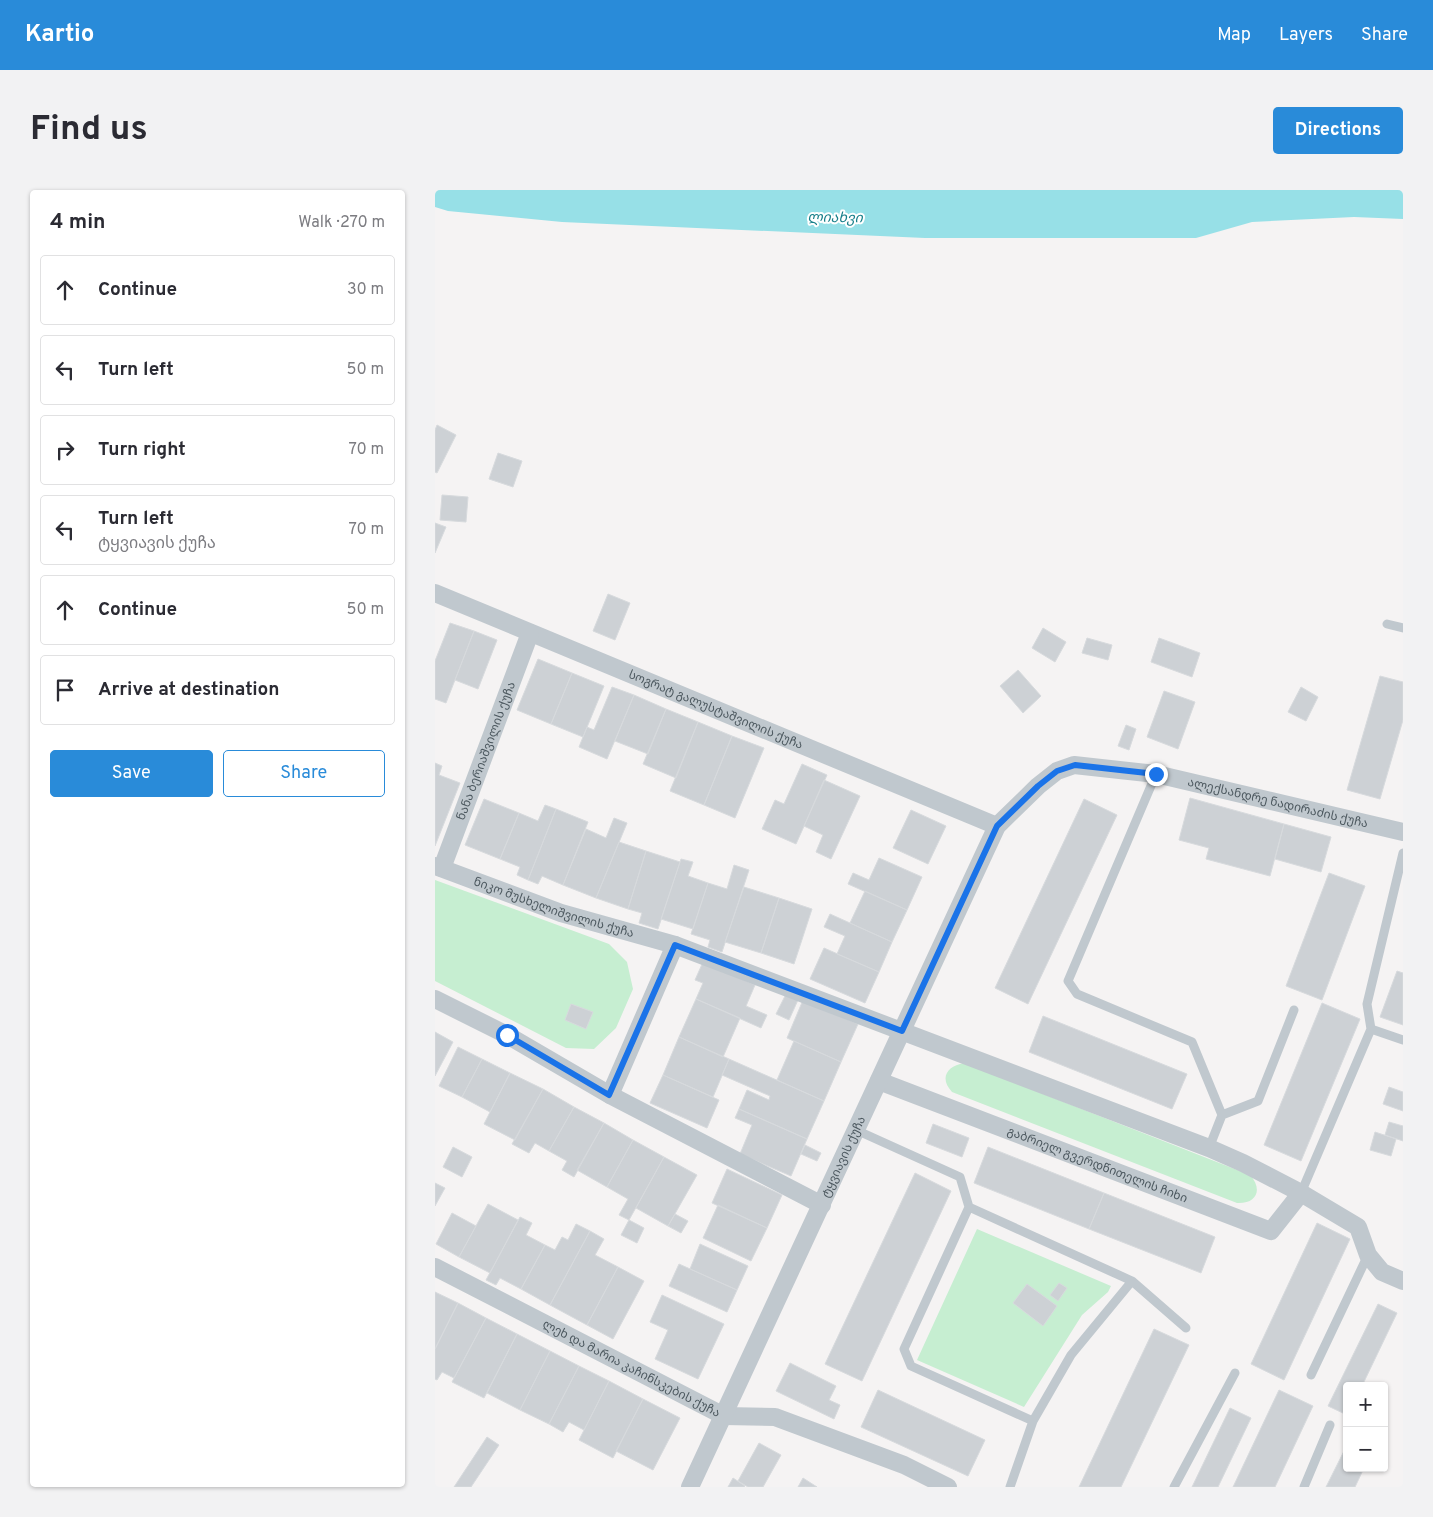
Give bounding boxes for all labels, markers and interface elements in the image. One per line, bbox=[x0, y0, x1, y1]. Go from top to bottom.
text: Kartio bbox=[25, 20, 94, 50]
text: Map bbox=[1217, 24, 1251, 47]
text: Layers bbox=[1279, 24, 1333, 47]
text: Share bbox=[1361, 24, 1408, 47]
button: Directions bbox=[1273, 107, 1403, 154]
text: Find us bbox=[30, 108, 148, 152]
text: 4 min bbox=[50, 209, 106, 236]
water label: ლიახვი bbox=[807, 210, 864, 227]
text: Walk · 270 m bbox=[298, 213, 385, 233]
icon: ahead bbox=[51, 276, 79, 304]
text: Continue bbox=[98, 278, 177, 302]
text: 30 m bbox=[347, 280, 384, 300]
icon: left bbox=[51, 356, 79, 384]
text: Turn left bbox=[98, 358, 174, 382]
text: 50 m bbox=[347, 360, 384, 380]
icon: right bbox=[51, 436, 79, 464]
text: Turn right bbox=[98, 438, 186, 462]
text: 70 m bbox=[349, 440, 384, 460]
text: Turn left bbox=[98, 507, 174, 531]
icon: left bbox=[51, 516, 79, 544]
text: 70 m bbox=[349, 520, 384, 540]
text: ტყვიავის ქუჩა bbox=[98, 534, 216, 554]
icon: ahead bbox=[51, 596, 79, 624]
text: Continue bbox=[98, 598, 177, 622]
text: 50 m bbox=[347, 600, 384, 620]
street label: სოგრატ გალუსტაშვილის ქუჩა bbox=[626, 667, 805, 754]
icon: arrive bbox=[51, 676, 79, 704]
text: Arrive at destination bbox=[98, 678, 279, 702]
street label: ნანა ბერიაშვილის ქუჩა bbox=[454, 680, 520, 823]
button: Save bbox=[50, 750, 213, 797]
button: Share bbox=[223, 750, 385, 797]
route end bbox=[1145, 763, 1168, 786]
street label: ალექსანდრე ნადირაძის ქუჩა bbox=[1186, 775, 1369, 832]
street label: ნიკო მუსხელიშვილის ქუჩა bbox=[471, 874, 636, 942]
route start bbox=[496, 1024, 519, 1047]
street label: ტყვიავის ქუჩა bbox=[818, 1114, 870, 1201]
street label: გაბრიელ გვერდწითელის ჩიხი bbox=[1005, 1124, 1190, 1207]
street label: ლეხ და მარია კაჩინსკების ქუჩა bbox=[539, 1317, 723, 1422]
map controls bbox=[1343, 1382, 1388, 1472]
button: + bbox=[1343, 1382, 1388, 1427]
button: − bbox=[1343, 1427, 1388, 1472]

